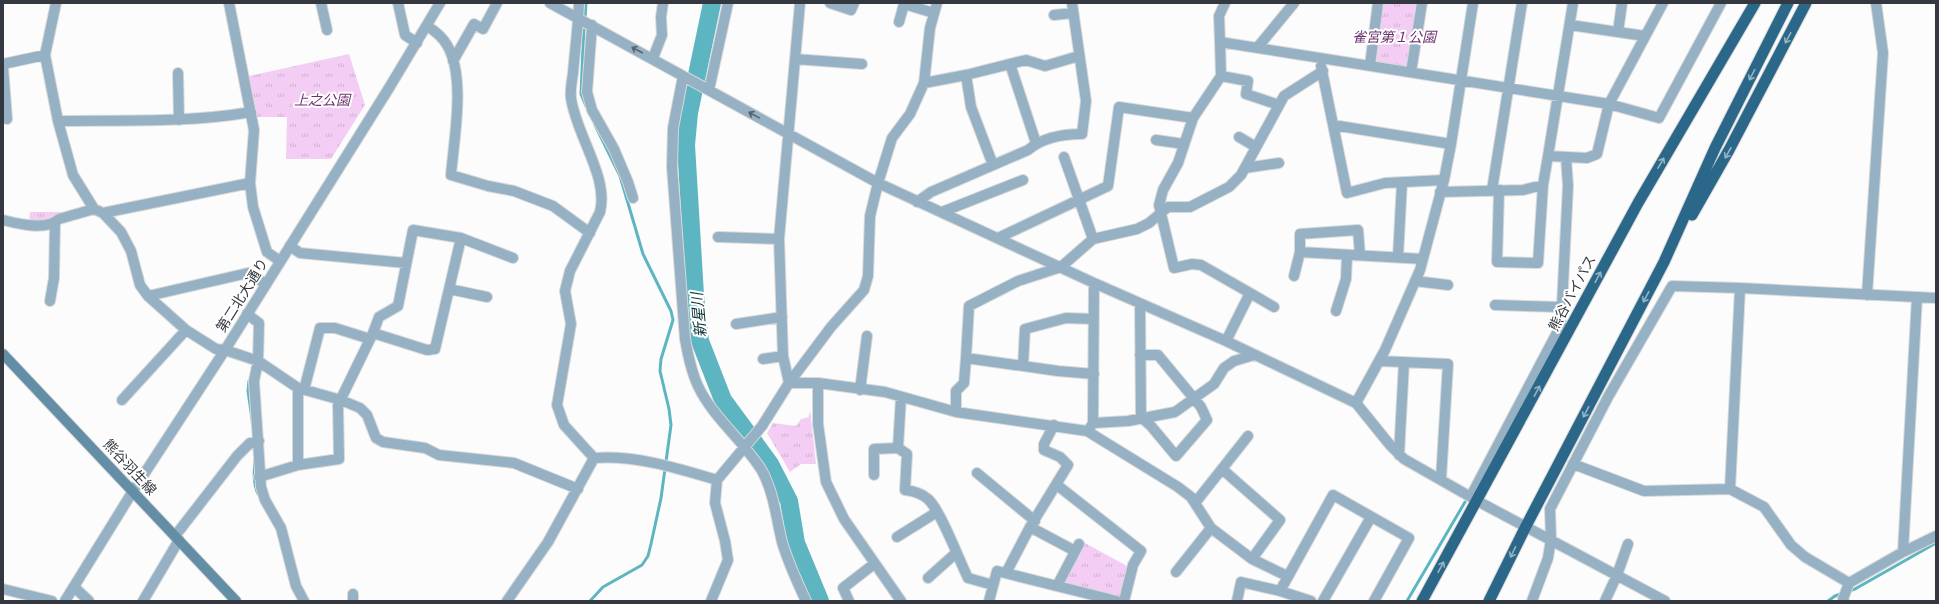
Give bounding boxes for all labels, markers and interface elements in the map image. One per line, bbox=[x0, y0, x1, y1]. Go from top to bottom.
park label: 雀宮第１公園 bbox=[1352, 29, 1438, 45]
one-way arrow bbox=[1784, 31, 1791, 43]
one-way arrow bbox=[632, 46, 644, 53]
one-way arrow bbox=[1748, 69, 1755, 81]
park label: 上之公園 bbox=[294, 92, 352, 108]
one-way arrow bbox=[748, 111, 760, 119]
one-way arrow bbox=[1723, 147, 1731, 159]
one-way arrow bbox=[1658, 157, 1666, 169]
street label: 熊谷バイパス bbox=[1545, 252, 1599, 334]
street label: 第二北大通り bbox=[213, 255, 271, 335]
one-way arrow bbox=[1595, 271, 1602, 283]
water label: 新星川 bbox=[688, 290, 710, 338]
one-way arrow bbox=[1642, 290, 1650, 302]
one-way arrow bbox=[1533, 385, 1541, 397]
one-way arrow bbox=[1582, 406, 1589, 418]
street label: 熊谷羽生線 bbox=[100, 436, 160, 498]
one-way arrow bbox=[1509, 546, 1517, 558]
one-way arrow bbox=[1438, 561, 1445, 573]

